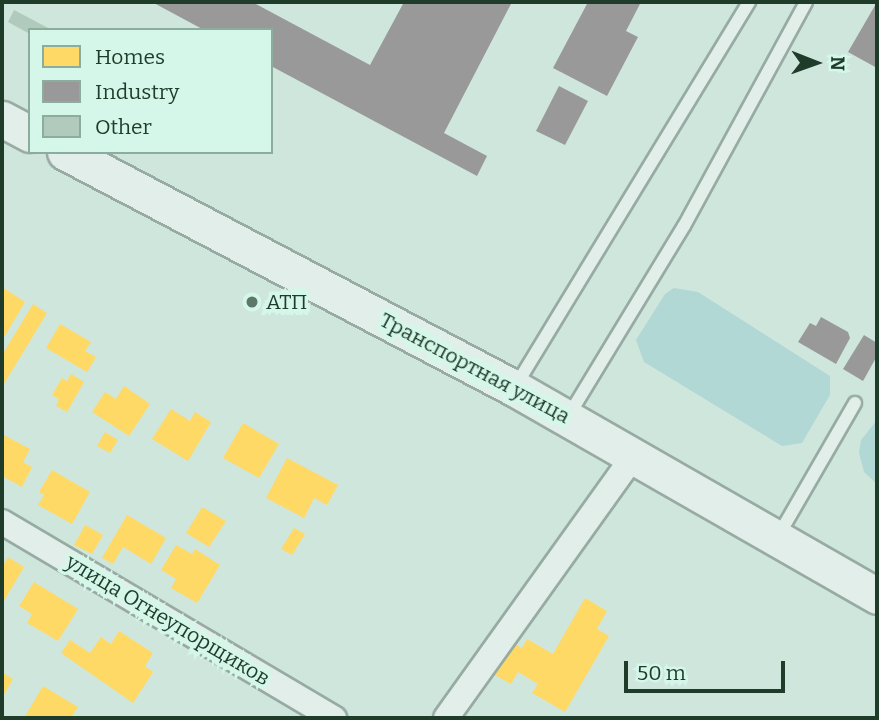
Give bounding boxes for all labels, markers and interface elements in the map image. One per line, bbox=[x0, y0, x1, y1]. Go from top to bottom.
legend bbox=[28, 28, 273, 154]
north arrow bbox=[781, 28, 851, 98]
text: Homes bbox=[95, 44, 165, 70]
text: N bbox=[826, 56, 849, 71]
text: Industry bbox=[95, 79, 179, 105]
text: Other bbox=[95, 114, 152, 140]
place label: АТП bbox=[266, 289, 307, 315]
marker: АТП bbox=[244, 294, 260, 310]
street label: Транспортная улица bbox=[376, 307, 574, 429]
street label: улица Огнеупорщиков bbox=[61, 549, 275, 691]
scale bar bbox=[627, 646, 788, 690]
text: 50 m bbox=[637, 660, 686, 686]

